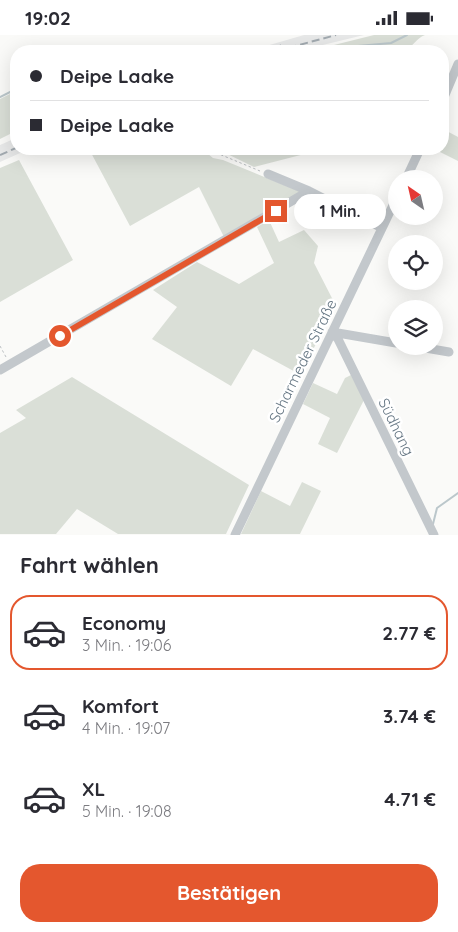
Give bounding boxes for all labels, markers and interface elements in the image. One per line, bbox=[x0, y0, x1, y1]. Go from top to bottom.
text: 19:02 bbox=[25, 6, 71, 30]
text: Deipe Laake bbox=[60, 64, 174, 88]
text: Deipe Laake bbox=[60, 113, 174, 137]
north arrow bbox=[388, 170, 442, 225]
map controls bbox=[388, 170, 443, 355]
callout: 1 Min. bbox=[294, 193, 386, 229]
route end bbox=[265, 200, 287, 222]
text: 1 Min. bbox=[319, 201, 361, 221]
button: locate bbox=[388, 235, 443, 290]
street label: Scharmeder Straße bbox=[264, 296, 341, 426]
button: layers bbox=[388, 300, 443, 355]
route start bbox=[49, 325, 71, 347]
street label: Südhang bbox=[374, 395, 419, 459]
text: Fahrt wählen bbox=[20, 551, 159, 579]
icon: car bbox=[22, 610, 67, 655]
text: Economy bbox=[82, 611, 166, 635]
text: 2.77 € bbox=[382, 621, 436, 645]
text: 3 Min. · 19:06 bbox=[82, 635, 171, 655]
icon: car bbox=[22, 693, 67, 738]
text: Komfort bbox=[82, 694, 159, 718]
text: 3.74 € bbox=[383, 704, 436, 728]
text: 4 Min. · 19:07 bbox=[82, 718, 170, 738]
icon: car bbox=[22, 776, 67, 821]
text: XL bbox=[82, 777, 105, 801]
text: 4.71 € bbox=[384, 787, 436, 811]
text: 5 Min. · 19:08 bbox=[82, 801, 172, 821]
button: Bestätigen bbox=[20, 864, 438, 922]

